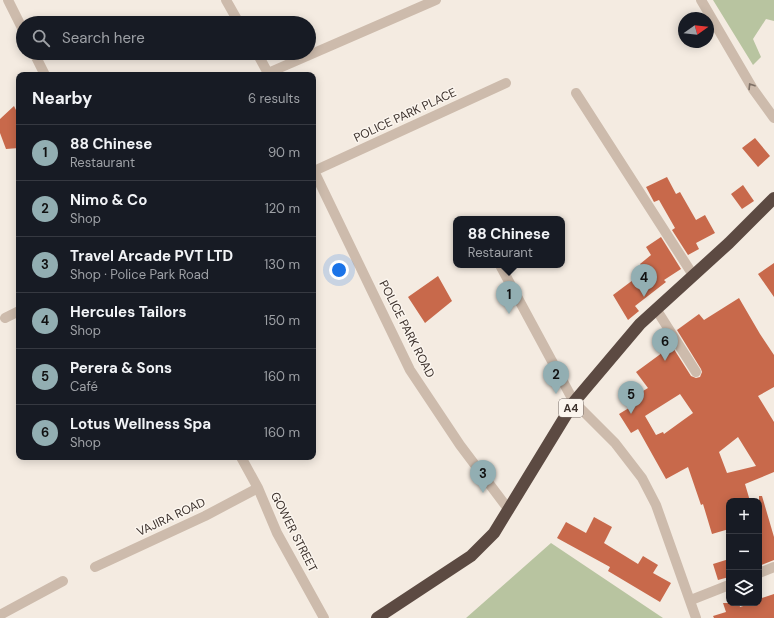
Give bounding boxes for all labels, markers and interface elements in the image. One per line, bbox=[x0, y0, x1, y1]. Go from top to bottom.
north arrow bbox=[678, 12, 714, 48]
search box bbox=[16, 16, 316, 60]
icon: search bbox=[30, 27, 52, 49]
text: Search here bbox=[62, 28, 145, 48]
one-way arrow bbox=[749, 83, 756, 90]
street label: POLICE PARK PLACE bbox=[351, 84, 459, 146]
text: Nearby bbox=[32, 87, 92, 109]
text: 6 results bbox=[248, 90, 300, 107]
text: 88 Chinese bbox=[70, 134, 152, 154]
text: 1 bbox=[43, 144, 47, 161]
text: 90 m bbox=[268, 144, 300, 161]
text: Restaurant bbox=[70, 154, 135, 171]
text: Nimo & Co bbox=[70, 190, 147, 210]
text: 2 bbox=[41, 200, 49, 217]
text: 120 m bbox=[265, 200, 300, 217]
text: Shop bbox=[70, 210, 101, 227]
popup bbox=[453, 216, 565, 268]
text: 88 Chinese bbox=[468, 224, 550, 244]
text: Restaurant bbox=[468, 244, 533, 261]
text: Travel Arcade PVT LTD bbox=[70, 246, 233, 266]
text: 3 bbox=[41, 256, 49, 273]
text: 130 m bbox=[264, 256, 300, 273]
your location bbox=[329, 260, 349, 280]
pin: 4 bbox=[631, 264, 657, 297]
text: Shop · Police Park Road bbox=[70, 266, 209, 283]
street label: POLICE PARK ROAD bbox=[376, 278, 438, 380]
pin: 1 bbox=[496, 281, 522, 314]
text: Hercules Tailors bbox=[70, 302, 186, 322]
text: 4 bbox=[41, 312, 49, 329]
text: 150 m bbox=[264, 312, 300, 329]
text: Shop bbox=[70, 322, 101, 339]
pin: 6 bbox=[652, 328, 678, 361]
text: Perera & Sons bbox=[70, 358, 172, 378]
pin: 2 bbox=[543, 361, 569, 394]
text: 5 bbox=[41, 368, 49, 385]
text: 160 m bbox=[264, 368, 300, 385]
text: Café bbox=[70, 378, 98, 395]
pin: 5 bbox=[618, 381, 644, 414]
road number: A4 bbox=[559, 399, 583, 417]
text: Lotus Wellness Spa bbox=[70, 414, 211, 434]
text: 6 bbox=[41, 424, 49, 441]
text: 160 m bbox=[264, 424, 300, 441]
text: Shop bbox=[70, 434, 101, 451]
pin: 3 bbox=[470, 460, 496, 493]
street label: GOWER STREET bbox=[267, 489, 321, 575]
street label: VAJIRA ROAD bbox=[134, 494, 208, 540]
map controls bbox=[726, 498, 762, 606]
button: + bbox=[726, 498, 762, 534]
button: − bbox=[726, 534, 762, 570]
button: layers bbox=[726, 570, 762, 606]

